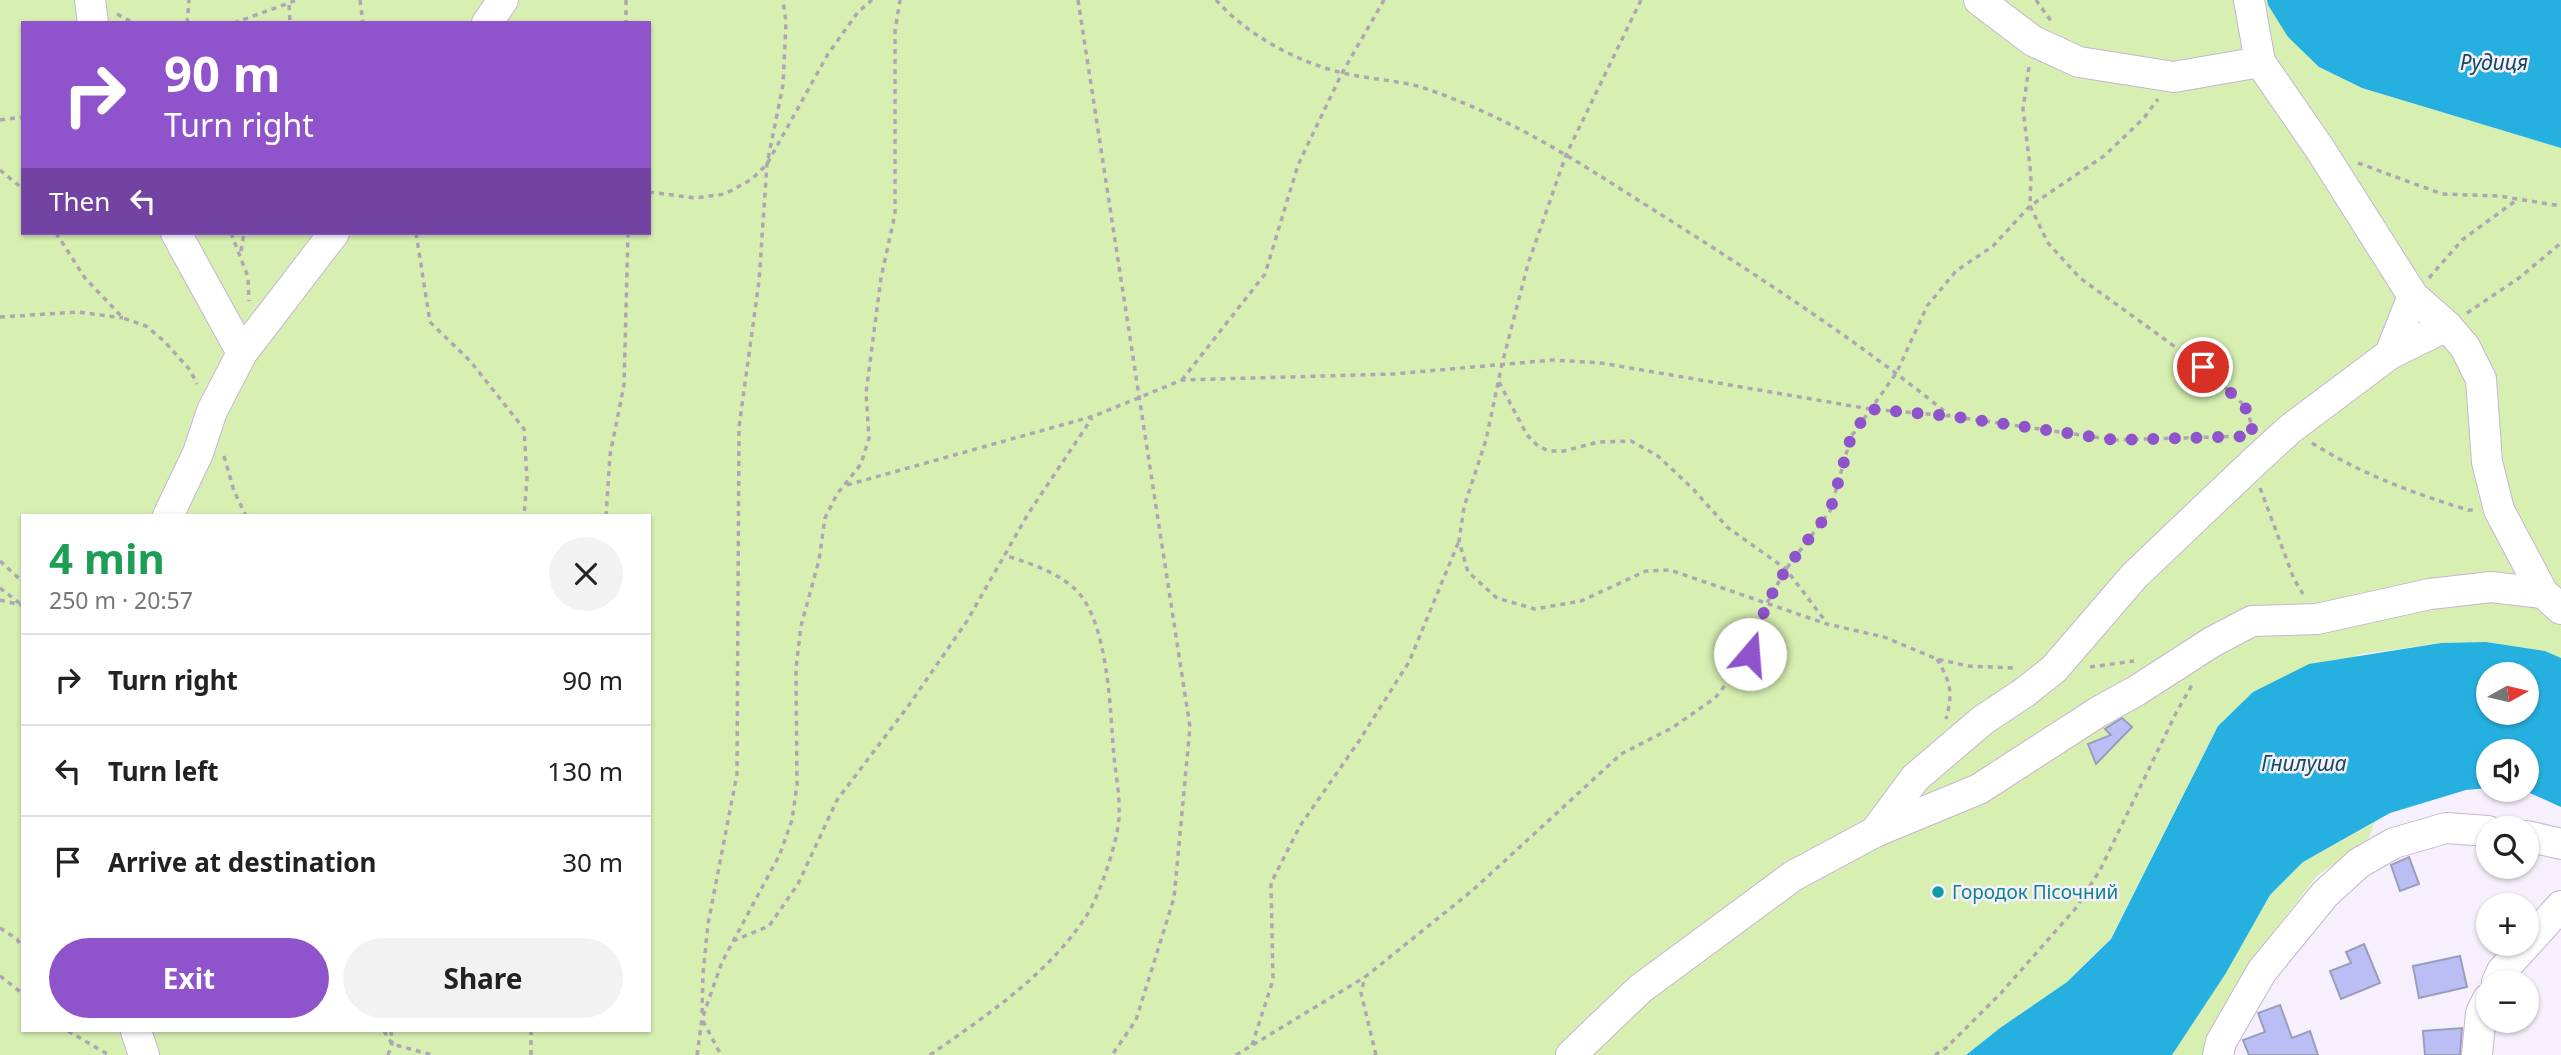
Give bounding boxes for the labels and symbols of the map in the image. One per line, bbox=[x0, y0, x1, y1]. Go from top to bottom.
water label: Рудиця bbox=[2460, 48, 2528, 76]
pin bbox=[2173, 337, 2233, 397]
position arrow bbox=[1713, 617, 1787, 691]
north arrow bbox=[2476, 662, 2539, 724]
water label: Гнилуша bbox=[2261, 749, 2347, 777]
place label: Городок Пісочний bbox=[1952, 879, 2118, 905]
marker: Городок Пісочний bbox=[1930, 884, 1946, 900]

